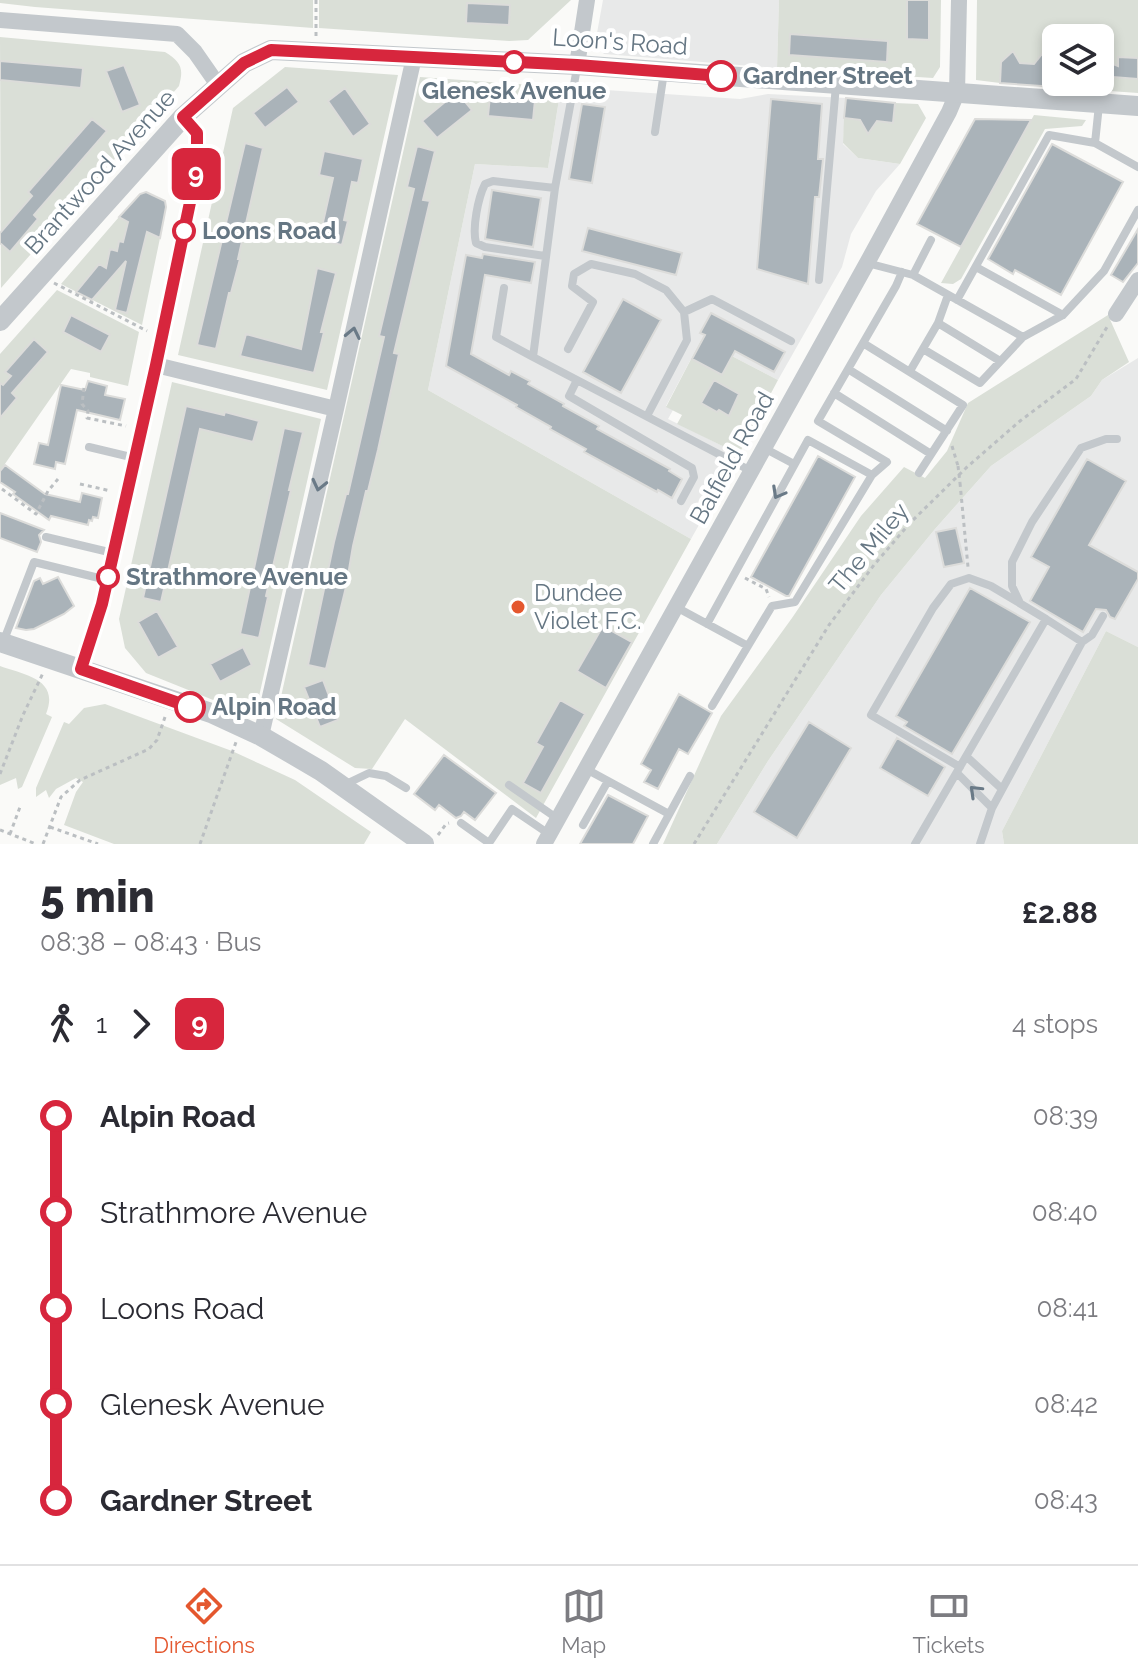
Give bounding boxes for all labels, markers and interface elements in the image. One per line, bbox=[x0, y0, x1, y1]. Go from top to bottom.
street label: Loon's Road bbox=[551, 22, 689, 61]
map controls bbox=[1042, 24, 1114, 96]
button: layers bbox=[1042, 24, 1114, 96]
marker: Glenesk Avenue bbox=[503, 51, 525, 73]
marker: Gardner Street bbox=[706, 61, 736, 91]
place label: Gardner Street bbox=[743, 61, 913, 90]
place label: Glenesk Avenue bbox=[422, 76, 606, 105]
street label: Brantwood Avenue bbox=[18, 83, 181, 260]
line badge: 9 bbox=[170, 148, 222, 200]
text: 9 bbox=[188, 157, 204, 190]
place label: Loons Road bbox=[202, 216, 336, 245]
marker: Loons Road bbox=[173, 220, 195, 242]
one-way arrow bbox=[344, 326, 361, 340]
street label: Balfield Road bbox=[683, 386, 780, 529]
one-way arrow bbox=[311, 477, 328, 491]
one-way arrow bbox=[772, 485, 788, 499]
street label: The Miley bbox=[823, 497, 915, 599]
place label: Strathmore Avenue bbox=[126, 562, 348, 591]
marker: Strathmore Avenue bbox=[97, 566, 119, 588]
place label: Dundee Violet F.C. bbox=[534, 578, 642, 635]
marker: Dundee Violet F.C. bbox=[509, 598, 527, 616]
marker: Alpin Road bbox=[175, 692, 205, 722]
place label: Alpin Road bbox=[212, 692, 337, 721]
one-way arrow bbox=[969, 786, 984, 800]
text: 5 min bbox=[40, 871, 155, 922]
text: £2.88 bbox=[1022, 895, 1098, 930]
text: 08:38 – 08:43 · Bus bbox=[40, 927, 261, 957]
icon: walk bbox=[40, 1002, 84, 1046]
icon: forward bbox=[119, 1002, 163, 1046]
text: 9 bbox=[191, 1007, 208, 1040]
text: 1 bbox=[96, 1009, 107, 1039]
text: 4 stops bbox=[1012, 1009, 1098, 1039]
text: Alpin Road bbox=[100, 1099, 256, 1134]
text: 08:39 bbox=[1033, 1101, 1098, 1131]
text: Strathmore Avenue bbox=[100, 1195, 367, 1230]
text: 08:40 bbox=[1032, 1197, 1098, 1227]
text: Loons Road bbox=[100, 1291, 264, 1326]
text: 08:41 bbox=[1036, 1293, 1098, 1323]
text: Glenesk Avenue bbox=[100, 1387, 325, 1422]
text: 08:42 bbox=[1034, 1389, 1098, 1419]
text: Gardner Street bbox=[100, 1483, 312, 1518]
text: 08:43 bbox=[1034, 1485, 1098, 1515]
tab: Directions bbox=[153, 1584, 255, 1658]
tab: Map bbox=[561, 1584, 606, 1658]
tab: Tickets bbox=[913, 1584, 985, 1658]

